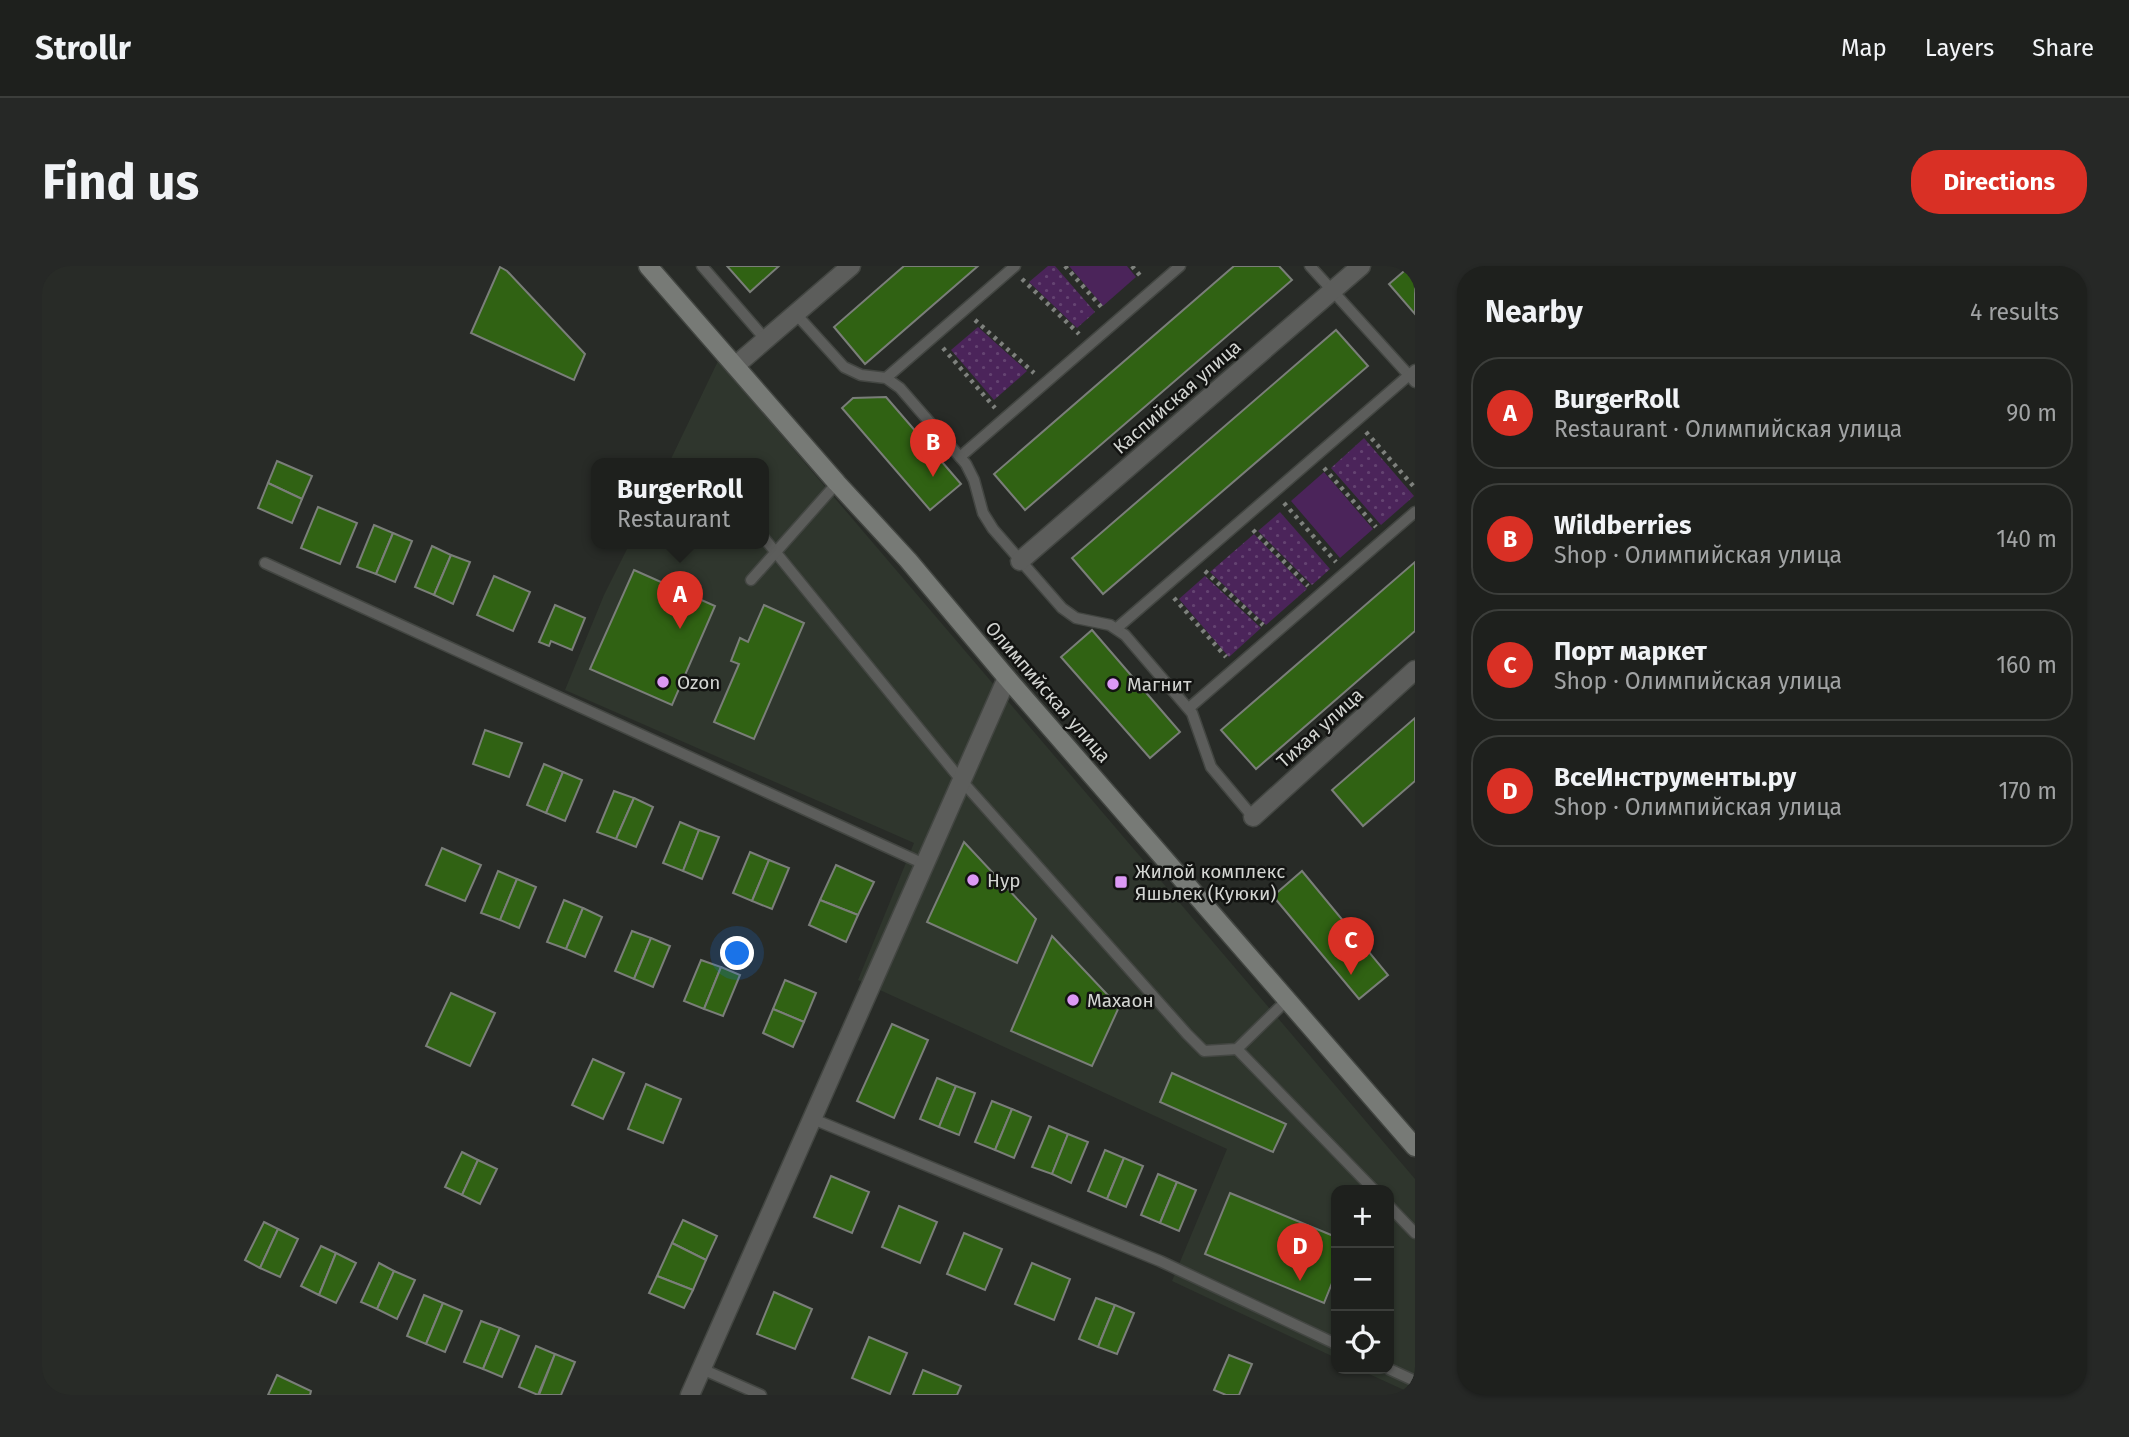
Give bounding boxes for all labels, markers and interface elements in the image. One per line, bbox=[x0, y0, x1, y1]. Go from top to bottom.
text: Strollr bbox=[35, 28, 131, 68]
text: Map bbox=[1841, 34, 1887, 62]
text: Layers bbox=[1925, 34, 1994, 62]
text: Share bbox=[2032, 34, 2094, 62]
button: Directions bbox=[1911, 150, 2087, 214]
text: Find us bbox=[42, 153, 199, 212]
text: Nearby bbox=[1485, 294, 1583, 330]
text: 4 results bbox=[1970, 298, 2059, 326]
street label: Каспийская улица bbox=[1108, 335, 1246, 459]
text: BurgerRoll bbox=[1554, 384, 1680, 415]
text: A bbox=[1503, 399, 1517, 427]
text: 90 m bbox=[2006, 399, 2057, 427]
text: Restaurant · Олимпийская улица bbox=[1554, 415, 1902, 443]
pin: B bbox=[910, 419, 956, 477]
popup bbox=[591, 458, 769, 549]
text: BurgerRoll bbox=[617, 474, 743, 505]
text: Restaurant bbox=[617, 505, 730, 533]
text: Wildberries bbox=[1554, 510, 1692, 541]
text: B bbox=[1503, 525, 1517, 553]
text: 140 m bbox=[1996, 525, 2057, 553]
text: Shop · Олимпийская улица bbox=[1554, 541, 1842, 569]
pin: A bbox=[657, 571, 703, 629]
street label: Олимпийская улица bbox=[980, 617, 1116, 767]
text: Порт маркет bbox=[1554, 636, 1707, 667]
text: C bbox=[1503, 651, 1517, 679]
text: 160 m bbox=[1996, 651, 2057, 679]
text: Shop · Олимпийская улица bbox=[1554, 667, 1842, 695]
place label: Ozon bbox=[677, 671, 720, 694]
place label: Магнит bbox=[1127, 673, 1192, 696]
marker: Ozon bbox=[655, 674, 671, 690]
marker: Магнит bbox=[1105, 676, 1121, 692]
street label: Тихая улица bbox=[1272, 683, 1368, 773]
text: ВсеИнструменты.ру bbox=[1554, 762, 1796, 793]
text: D bbox=[1503, 777, 1517, 805]
text: 170 m bbox=[1998, 777, 2057, 805]
text: Shop · Олимпийская улица bbox=[1554, 793, 1842, 821]
place label: Жилой комплекс Яшьлек (Куюки) bbox=[1135, 860, 1285, 905]
place label: Нур bbox=[987, 869, 1021, 892]
marker: Нур bbox=[965, 872, 981, 888]
marker: Жилой комплекс Яшьлек (Куюки) bbox=[1113, 874, 1129, 890]
pin: C bbox=[1328, 917, 1374, 975]
your location bbox=[720, 936, 754, 970]
place label: Махаон bbox=[1087, 989, 1154, 1012]
marker: Махаон bbox=[1065, 992, 1081, 1008]
map controls bbox=[1331, 1185, 1394, 1374]
button: + bbox=[1331, 1185, 1394, 1248]
pin: D bbox=[1277, 1223, 1323, 1281]
button: − bbox=[1331, 1248, 1394, 1311]
button: locate bbox=[1331, 1311, 1394, 1374]

